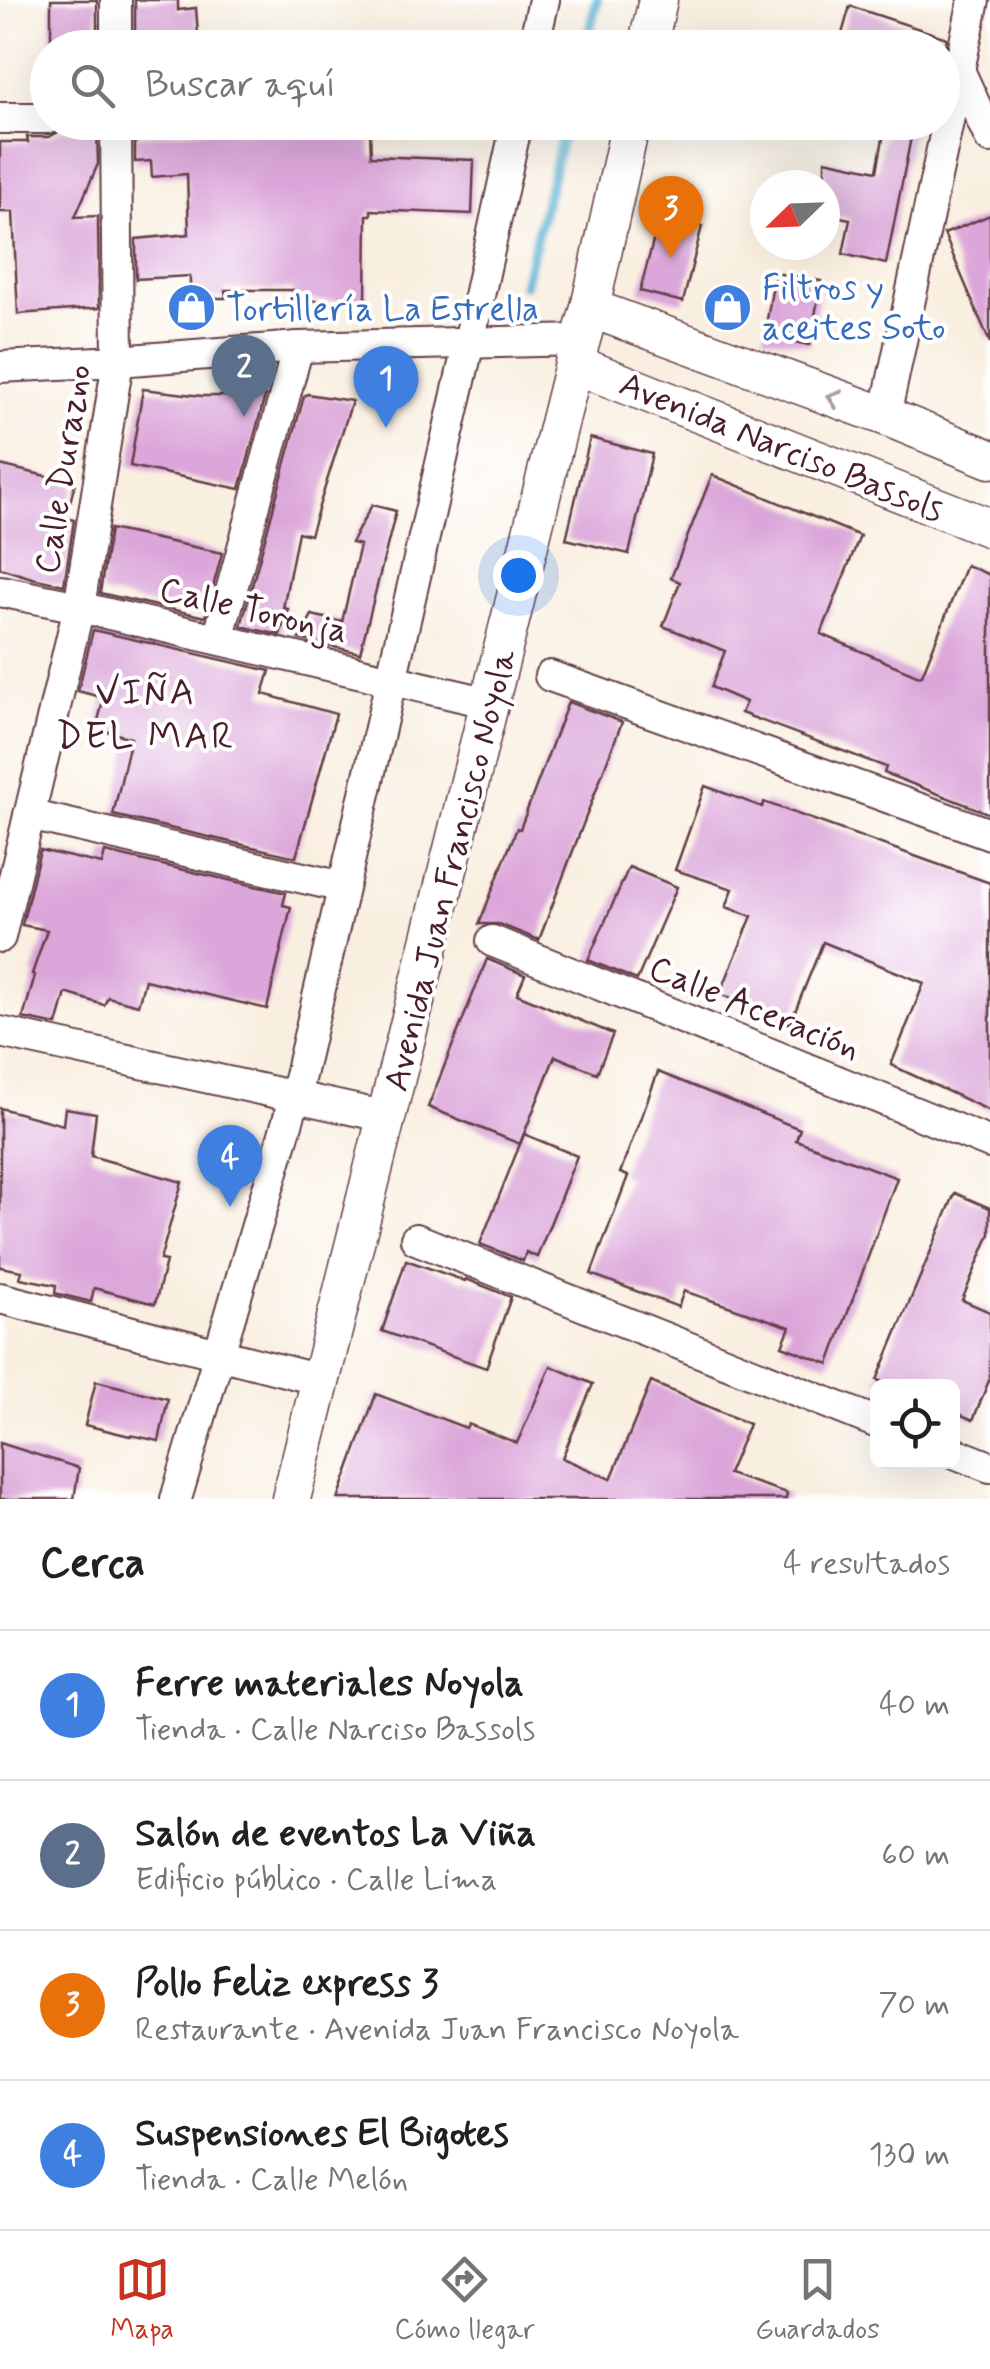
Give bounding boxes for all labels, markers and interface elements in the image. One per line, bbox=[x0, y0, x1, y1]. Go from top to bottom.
search box bbox=[30, 30, 960, 140]
icon: search bbox=[65, 58, 120, 113]
text: Buscar aquí bbox=[145, 61, 336, 110]
north arrow bbox=[750, 170, 840, 260]
pin: 3 bbox=[638, 176, 704, 258]
place label: Filtros y aceites Soto bbox=[762, 266, 945, 352]
shop icon: Filtros y aceites Soto bbox=[701, 281, 753, 333]
shop icon: Tortillería La Estrella bbox=[165, 282, 217, 334]
place label: Tortillería La Estrella bbox=[226, 287, 539, 333]
pin: 2 bbox=[212, 334, 276, 417]
pin: 1 bbox=[354, 346, 418, 428]
street label: Calle Durazno bbox=[25, 361, 103, 577]
street label: Avenida Narciso Bassols bbox=[612, 362, 950, 534]
one-way arrow bbox=[826, 390, 844, 410]
your location bbox=[493, 550, 544, 601]
street label: Calle Toronja bbox=[155, 567, 352, 655]
street label: Avenida Juan Francisco Noyola bbox=[374, 644, 528, 1096]
district label: VIÑA DEL MAR bbox=[56, 669, 236, 762]
street label: Calle Aceración bbox=[642, 946, 867, 1072]
pin: 4 bbox=[198, 1124, 262, 1207]
map controls bbox=[870, 1379, 960, 1469]
button: locate bbox=[870, 1379, 960, 1469]
text: Cerca bbox=[40, 1537, 145, 1592]
text: 4 resultados bbox=[783, 1543, 950, 1585]
text: Ferre materiales Noyola bbox=[135, 1660, 524, 1709]
text: 1 bbox=[65, 1684, 80, 1726]
text: 40 m bbox=[879, 1684, 950, 1726]
text: Tienda · Calle Narciso Bassols bbox=[135, 1709, 535, 1751]
text: Salón de eventos La Viña bbox=[135, 1810, 536, 1859]
text: 2 bbox=[65, 1834, 80, 1876]
text: 60 m bbox=[881, 1834, 950, 1876]
text: Edificio público · Calle Lima bbox=[135, 1859, 497, 1901]
text: Pollo Feliz express 3 bbox=[135, 1960, 439, 2009]
text: 3 bbox=[65, 1984, 80, 2026]
text: 70 m bbox=[878, 1984, 950, 2026]
text: Restaurante · Avenida Juan Francisco Noyola bbox=[135, 2009, 739, 2051]
text: Suspensiones El Bigotes bbox=[135, 2110, 509, 2159]
text: 4 bbox=[63, 2134, 82, 2176]
text: 130 m bbox=[869, 2134, 950, 2176]
text: Tienda · Calle Melón bbox=[135, 2159, 408, 2201]
tab: Mapa bbox=[110, 2252, 174, 2349]
tab: Cómo llegar bbox=[395, 2252, 535, 2349]
tab: Guardados bbox=[755, 2252, 880, 2349]

